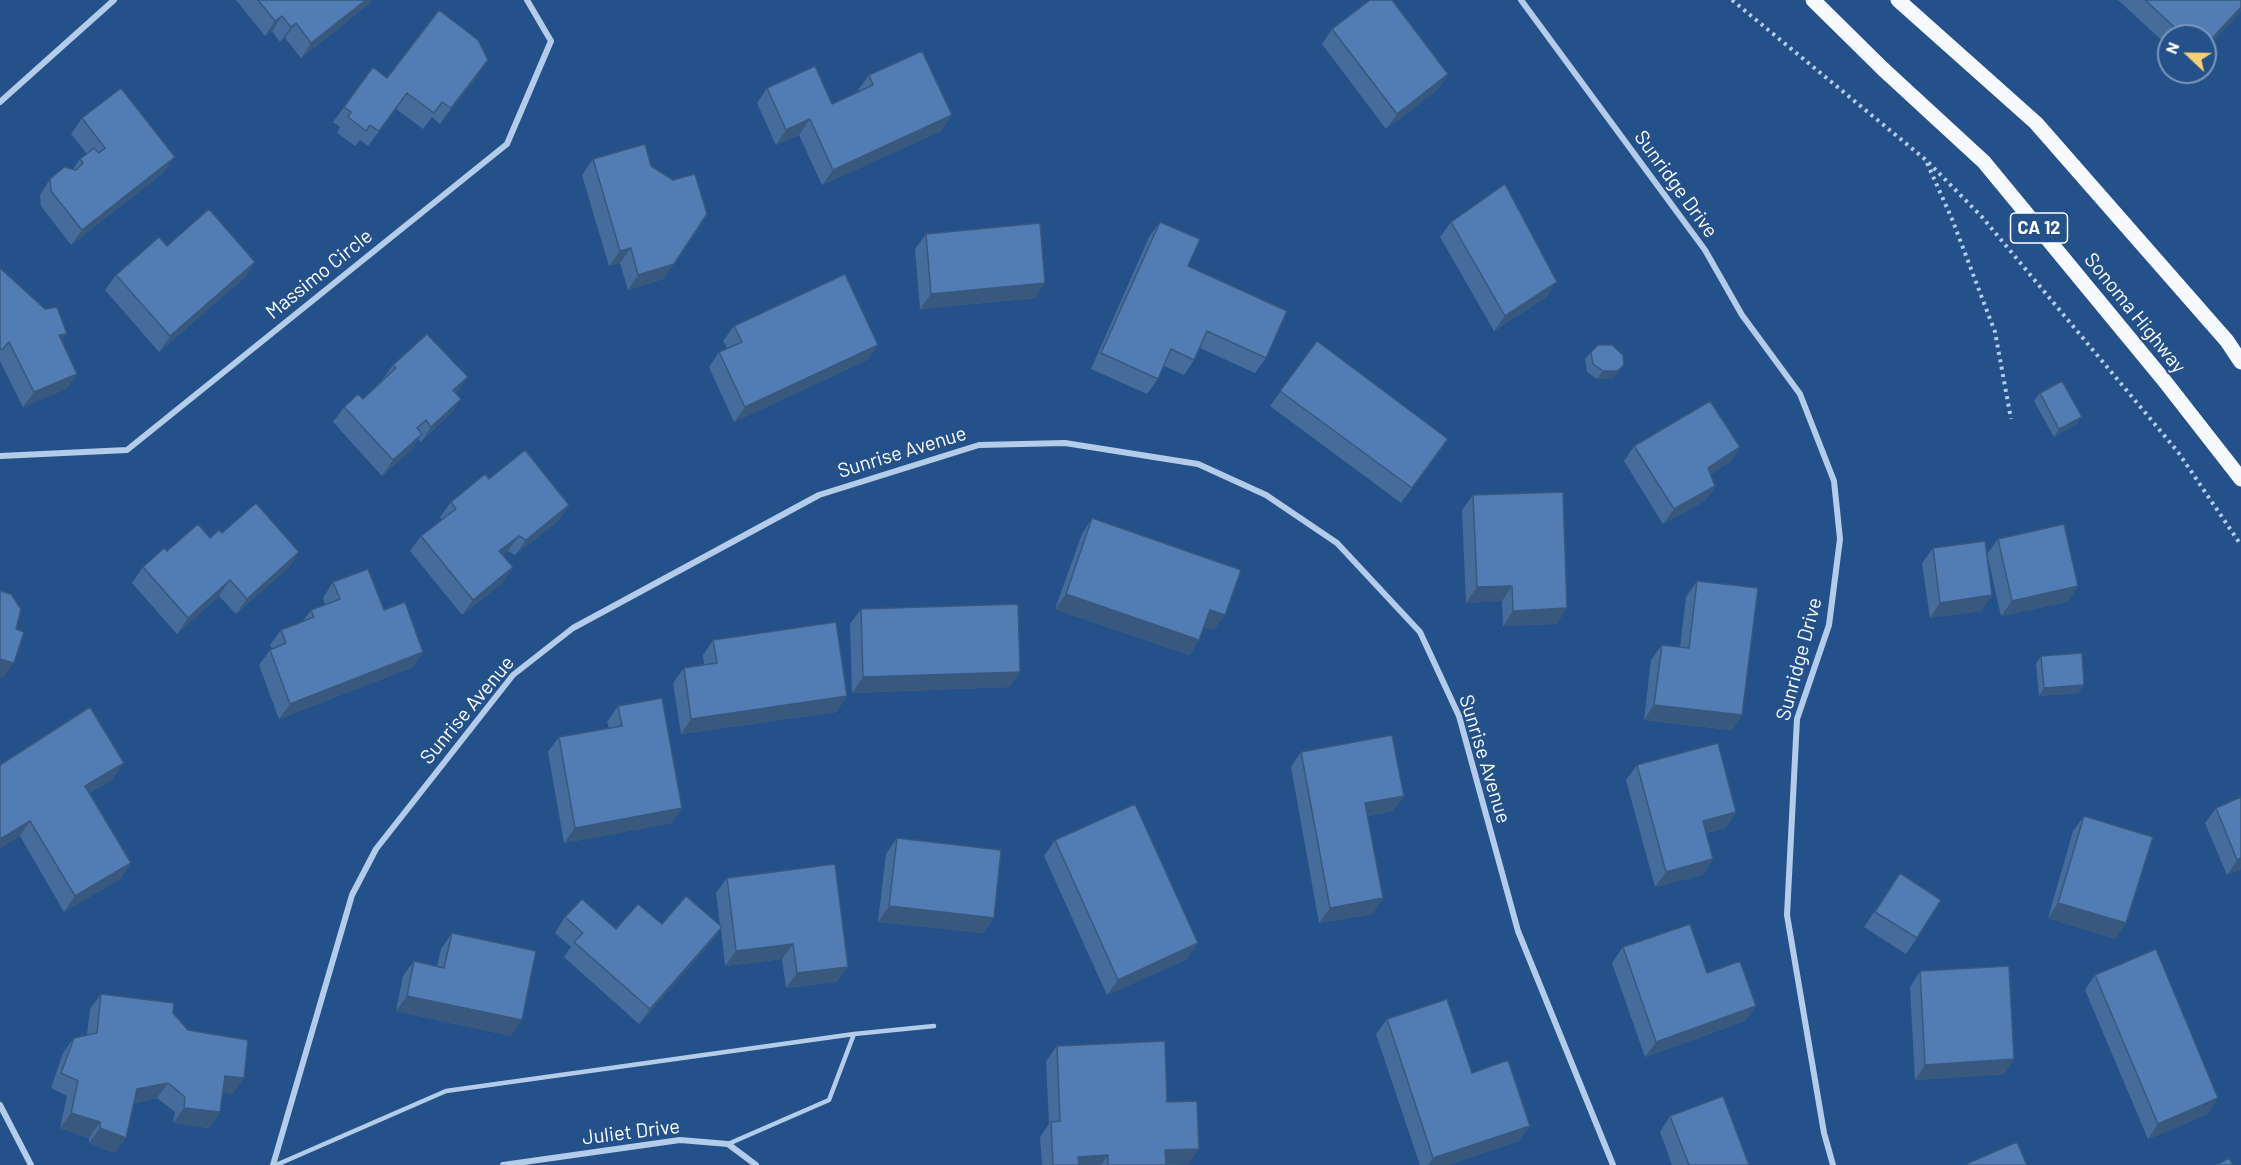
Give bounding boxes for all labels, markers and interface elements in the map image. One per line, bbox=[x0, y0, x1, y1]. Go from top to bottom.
north arrow bbox=[2157, 24, 2217, 84]
text: N bbox=[2161, 39, 2182, 56]
street label: Sunridge Drive bbox=[1629, 126, 1723, 242]
road number: CA 12 bbox=[2010, 213, 2068, 243]
street label: Massimo Circle bbox=[261, 224, 377, 324]
street label: Sonoma Highway bbox=[2079, 248, 2191, 378]
street label: Sunrise Avenue bbox=[835, 421, 969, 483]
street label: Sunridge Drive bbox=[1771, 595, 1827, 723]
street label: Sunrise Avenue bbox=[415, 651, 519, 769]
street label: Sunrise Avenue bbox=[1454, 692, 1516, 826]
street label: Juliet Drive bbox=[581, 1114, 681, 1150]

